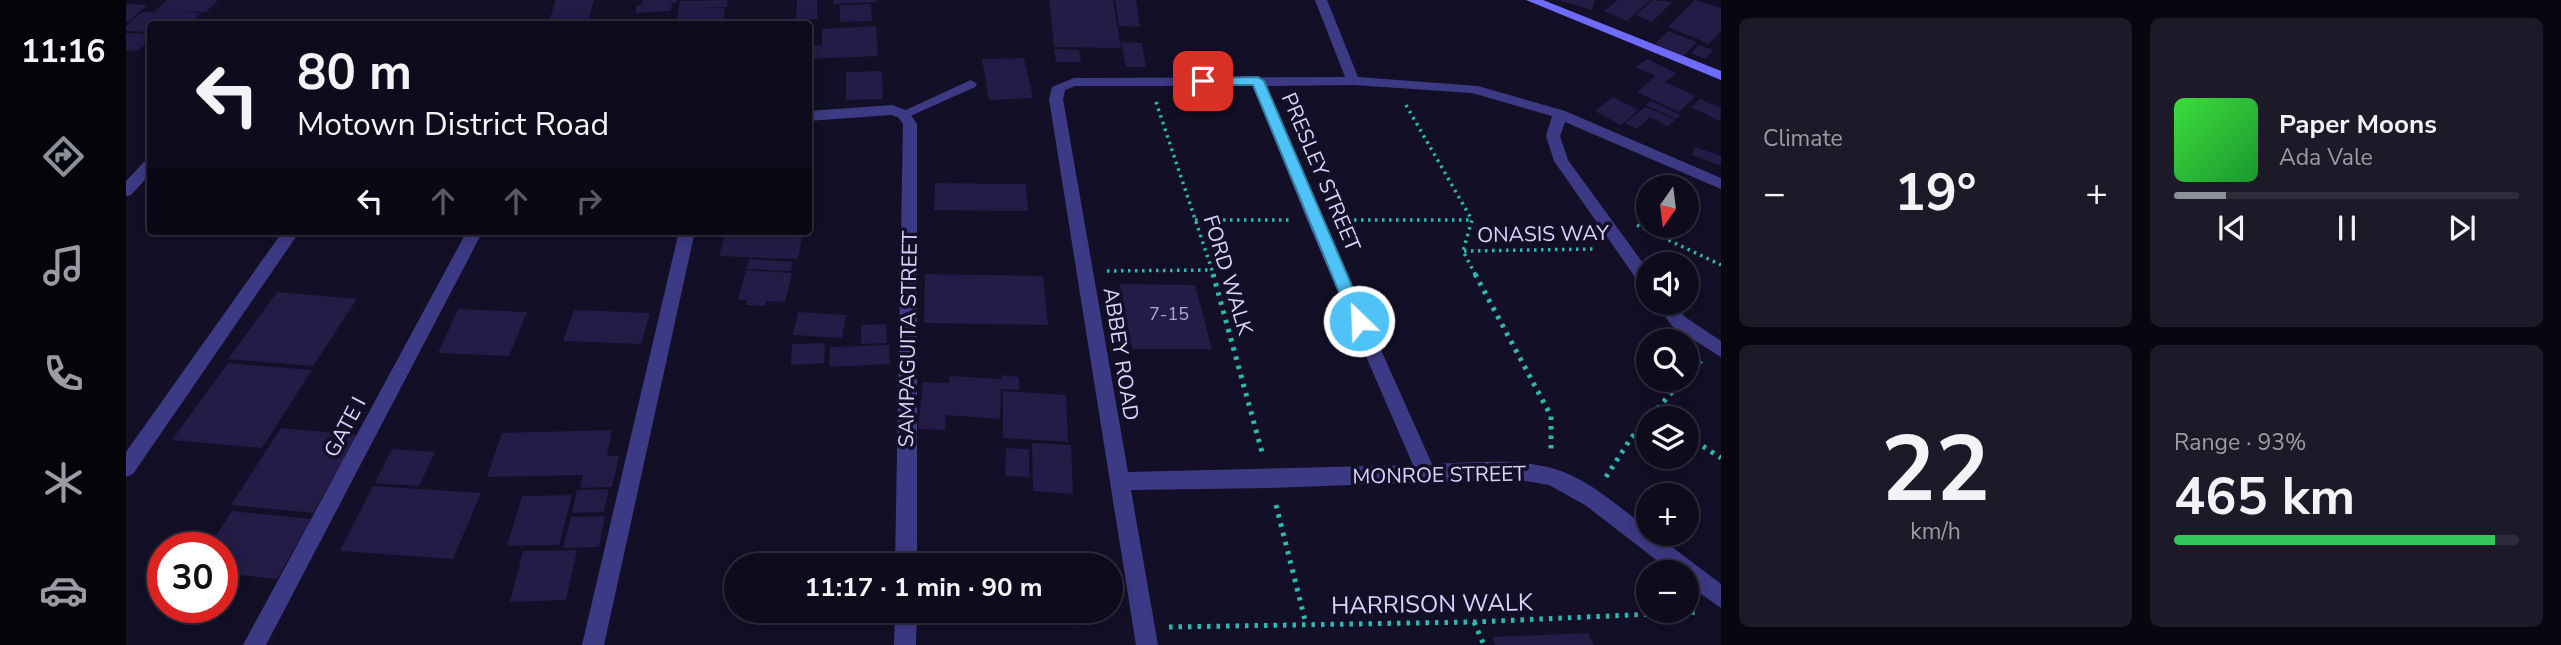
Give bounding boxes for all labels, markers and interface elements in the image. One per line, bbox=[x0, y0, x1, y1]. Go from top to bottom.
text: 11:16 bbox=[21, 30, 105, 73]
text: 80 m bbox=[297, 39, 412, 106]
icon: left bbox=[182, 49, 273, 140]
pin bbox=[1173, 51, 1233, 111]
icon: arrive bbox=[1184, 62, 1222, 100]
street label: PRESLEY STREET bbox=[1275, 88, 1367, 256]
text: Motown District Road bbox=[297, 103, 609, 146]
text: Paper Moons bbox=[2279, 107, 2437, 142]
text: Climate bbox=[1763, 123, 1843, 154]
icon: directions bbox=[39, 132, 88, 181]
text: Ada Vale bbox=[2279, 142, 2373, 173]
text: 19° bbox=[1894, 157, 1977, 228]
text: − bbox=[1763, 168, 1786, 219]
text: + bbox=[2085, 168, 2108, 219]
north arrow bbox=[1636, 175, 1699, 238]
map controls bbox=[1636, 175, 1699, 623]
icon: left bbox=[351, 182, 389, 220]
icon: ahead bbox=[424, 182, 462, 220]
icon: ahead bbox=[497, 182, 535, 220]
icon: right bbox=[570, 182, 608, 220]
icon: previous bbox=[2213, 209, 2251, 247]
icon: pause bbox=[2328, 209, 2366, 247]
icon: next bbox=[2443, 209, 2481, 247]
street label: FORD WALK bbox=[1196, 212, 1260, 339]
street label: ONASIS WAY bbox=[1477, 219, 1610, 249]
street label: SAMPAGUITA STREET bbox=[892, 230, 924, 448]
icon: music bbox=[39, 241, 88, 290]
button: sound bbox=[1636, 252, 1699, 315]
position arrow bbox=[1322, 284, 1396, 358]
street label: ABBEY ROAD bbox=[1097, 285, 1145, 423]
house number: 7-15 bbox=[1149, 302, 1189, 326]
button: search bbox=[1636, 329, 1699, 392]
icon: phone bbox=[39, 349, 88, 398]
street label: GATE I bbox=[317, 392, 373, 462]
button: layers bbox=[1636, 406, 1699, 469]
text: 22 bbox=[1881, 408, 1990, 532]
text: Range · 93% bbox=[2174, 427, 2306, 458]
icon: climate bbox=[39, 458, 88, 507]
street label: MONROE STREET bbox=[1352, 459, 1526, 491]
text: 465 km bbox=[2174, 461, 2355, 532]
button: + bbox=[1636, 483, 1699, 546]
text: km/h bbox=[1910, 516, 1961, 547]
speed limit sign: 30 bbox=[147, 532, 238, 623]
button: − bbox=[1636, 560, 1699, 623]
icon: car bbox=[39, 566, 88, 615]
text: 11:17 · 1 min · 90 m bbox=[804, 570, 1043, 605]
street label: HARRISON WALK bbox=[1331, 586, 1534, 622]

